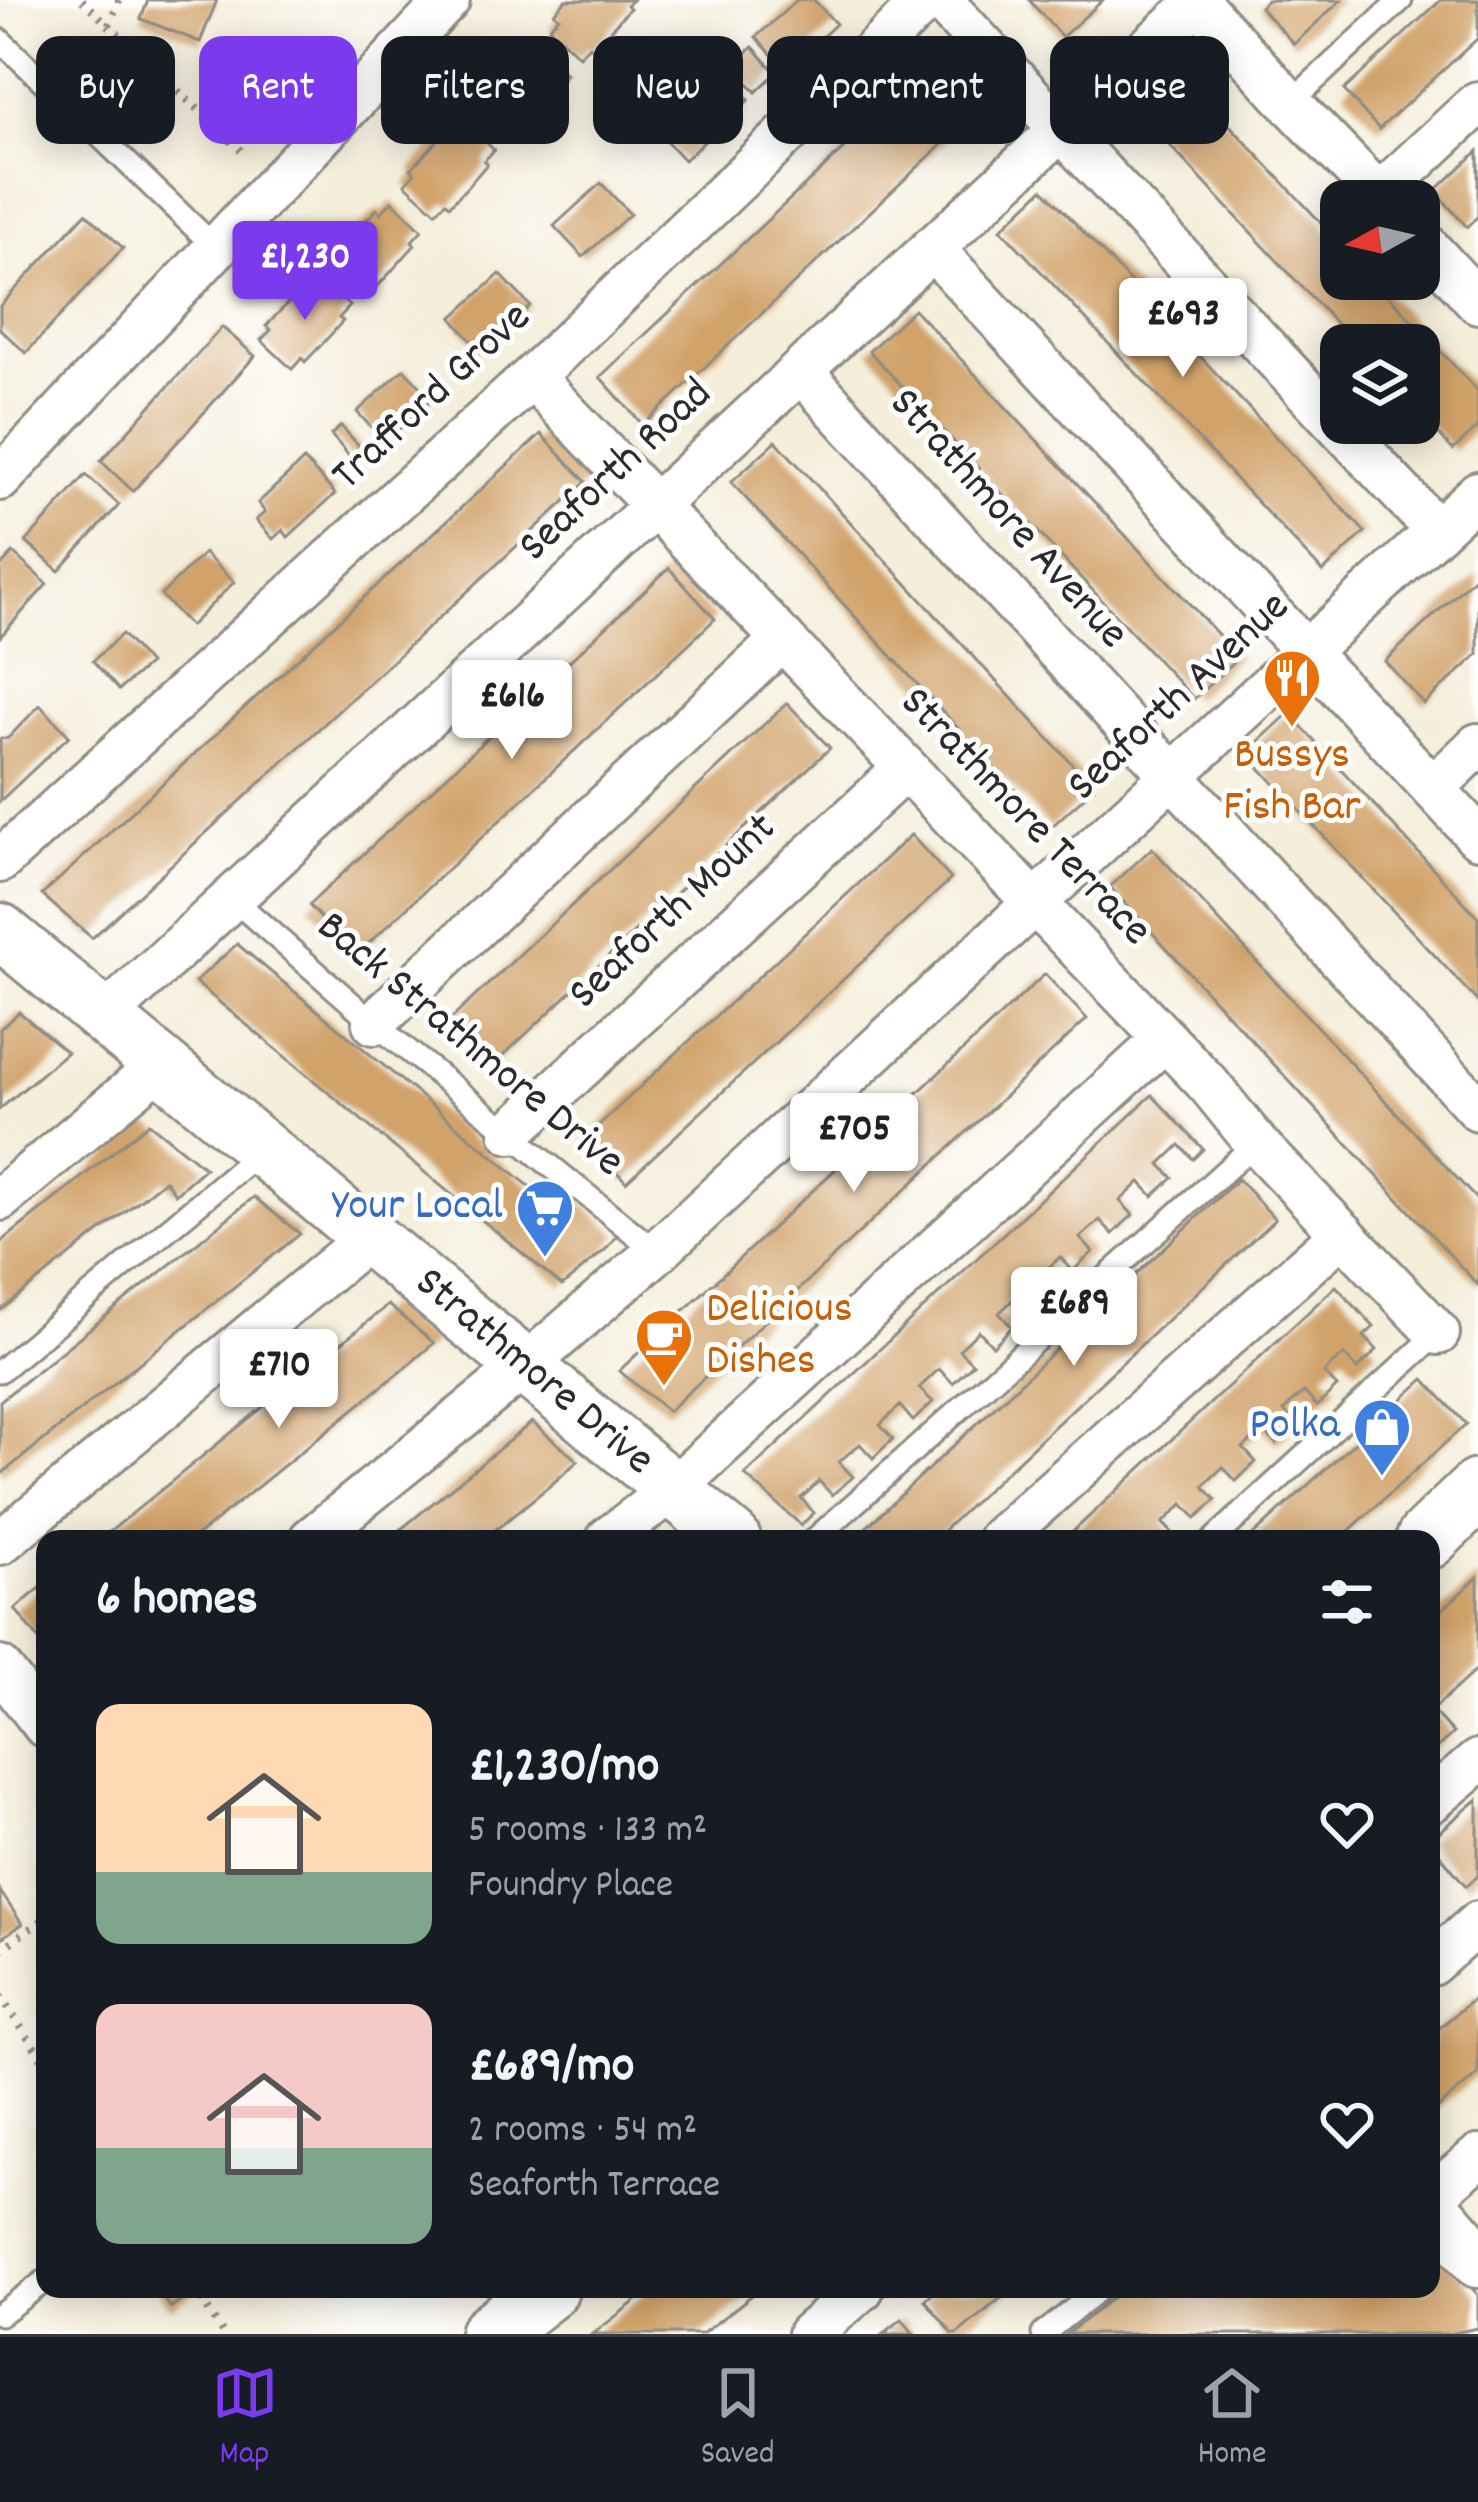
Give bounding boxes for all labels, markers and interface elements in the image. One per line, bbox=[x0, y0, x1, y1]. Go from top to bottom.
chip: Buy bbox=[36, 36, 175, 144]
chip: Rent bbox=[199, 36, 357, 144]
chip: Filters bbox=[381, 36, 569, 144]
chip: New bbox=[593, 36, 743, 144]
chip: Apartment bbox=[767, 36, 1026, 144]
chip: House bbox=[1050, 36, 1229, 144]
north arrow bbox=[1320, 180, 1440, 300]
map controls bbox=[1320, 180, 1440, 444]
pin: £1,230 bbox=[207, 221, 403, 323]
text: £1,230 bbox=[259, 232, 351, 287]
pin: £693 bbox=[1112, 278, 1254, 380]
street label: Trafford Grove bbox=[319, 289, 547, 507]
text: £693 bbox=[1146, 289, 1220, 344]
button: layers bbox=[1320, 324, 1440, 444]
street label: Seaforth Road bbox=[506, 365, 728, 579]
street label: Strathmore Avenue bbox=[872, 375, 1142, 665]
street label: Seaforth Avenue bbox=[1054, 578, 1306, 818]
restaurant icon: Bussys Fish Bar bbox=[1261, 647, 1323, 729]
pin: £616 bbox=[441, 660, 583, 762]
text: £616 bbox=[479, 671, 545, 726]
street label: Strathmore Terrace bbox=[883, 674, 1165, 962]
place label: Bussys Fish Bar bbox=[1223, 725, 1361, 841]
street label: Seaforth Mount bbox=[556, 800, 792, 1026]
street label: Back Strathmore Drive bbox=[301, 898, 637, 1194]
pin: £705 bbox=[783, 1093, 925, 1195]
text: £705 bbox=[817, 1104, 891, 1159]
place label: Your Local bbox=[332, 1176, 503, 1240]
supermarket icon: Your Local bbox=[514, 1177, 576, 1259]
street label: Strathmore Drive bbox=[399, 1253, 667, 1493]
pin: £689 bbox=[1003, 1267, 1145, 1369]
text: £689 bbox=[1038, 1278, 1110, 1333]
place label: Delicious Dishes bbox=[706, 1279, 853, 1395]
cafe icon: Delicious Dishes bbox=[633, 1306, 695, 1388]
pin: £710 bbox=[208, 1329, 350, 1431]
text: £710 bbox=[247, 1340, 311, 1395]
place label: Polka bbox=[1249, 1395, 1341, 1459]
shop icon: Polka bbox=[1351, 1396, 1413, 1478]
text: 6 homes bbox=[96, 1566, 258, 1638]
icon: filters bbox=[1314, 1569, 1380, 1635]
text: £1,230/mo bbox=[468, 1733, 659, 1805]
icon: home bbox=[192, 1752, 336, 1896]
icon: heart bbox=[1314, 1791, 1380, 1857]
text: 5 rooms · 133 m² bbox=[468, 1805, 707, 1860]
text: Foundry Place bbox=[468, 1860, 673, 1915]
text: £689/mo bbox=[468, 2033, 635, 2105]
icon: home bbox=[192, 2052, 336, 2196]
icon: heart bbox=[1314, 2091, 1380, 2157]
text: 2 rooms · 54 m² bbox=[468, 2105, 697, 2160]
text: Seaforth Terrace bbox=[468, 2160, 720, 2215]
tab: Map bbox=[212, 2360, 278, 2479]
tab: Saved bbox=[701, 2360, 775, 2479]
tab: Home bbox=[1198, 2360, 1266, 2479]

